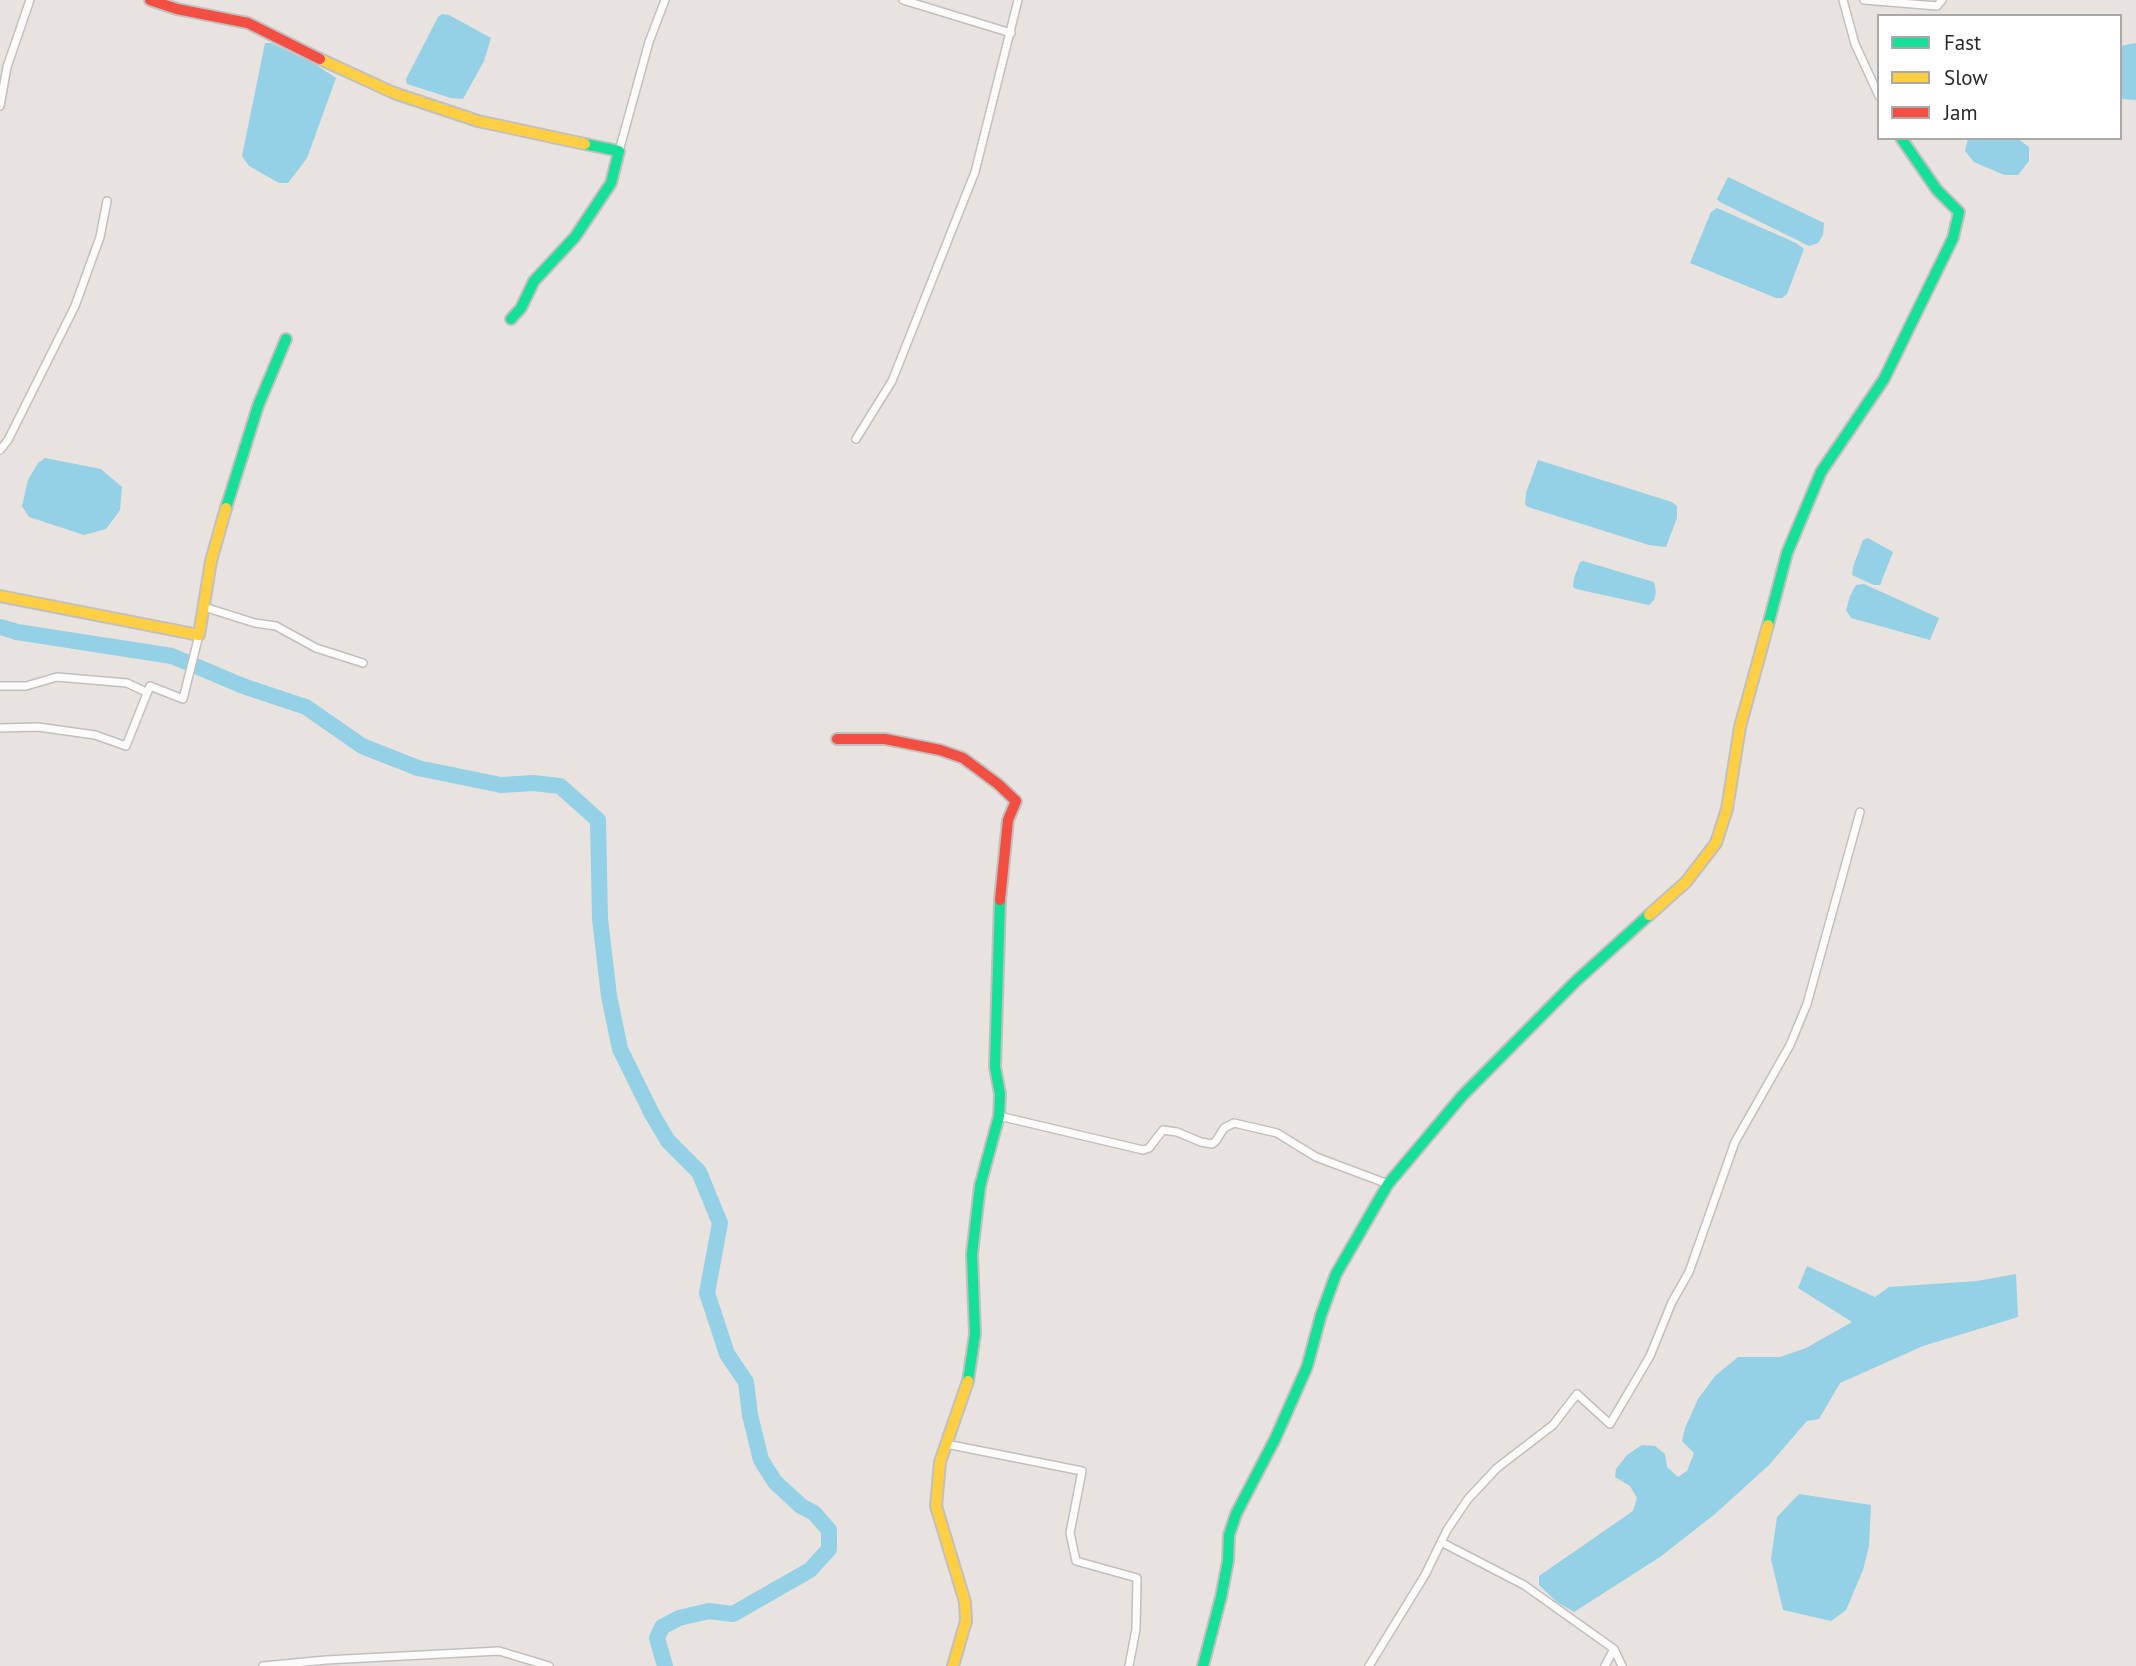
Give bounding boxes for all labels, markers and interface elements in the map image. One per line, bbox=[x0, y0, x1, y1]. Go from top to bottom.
legend bbox=[1877, 14, 2122, 140]
text: Fast bbox=[1944, 29, 1981, 56]
text: Slow bbox=[1944, 64, 1988, 91]
text: Jam bbox=[1944, 99, 1978, 126]

